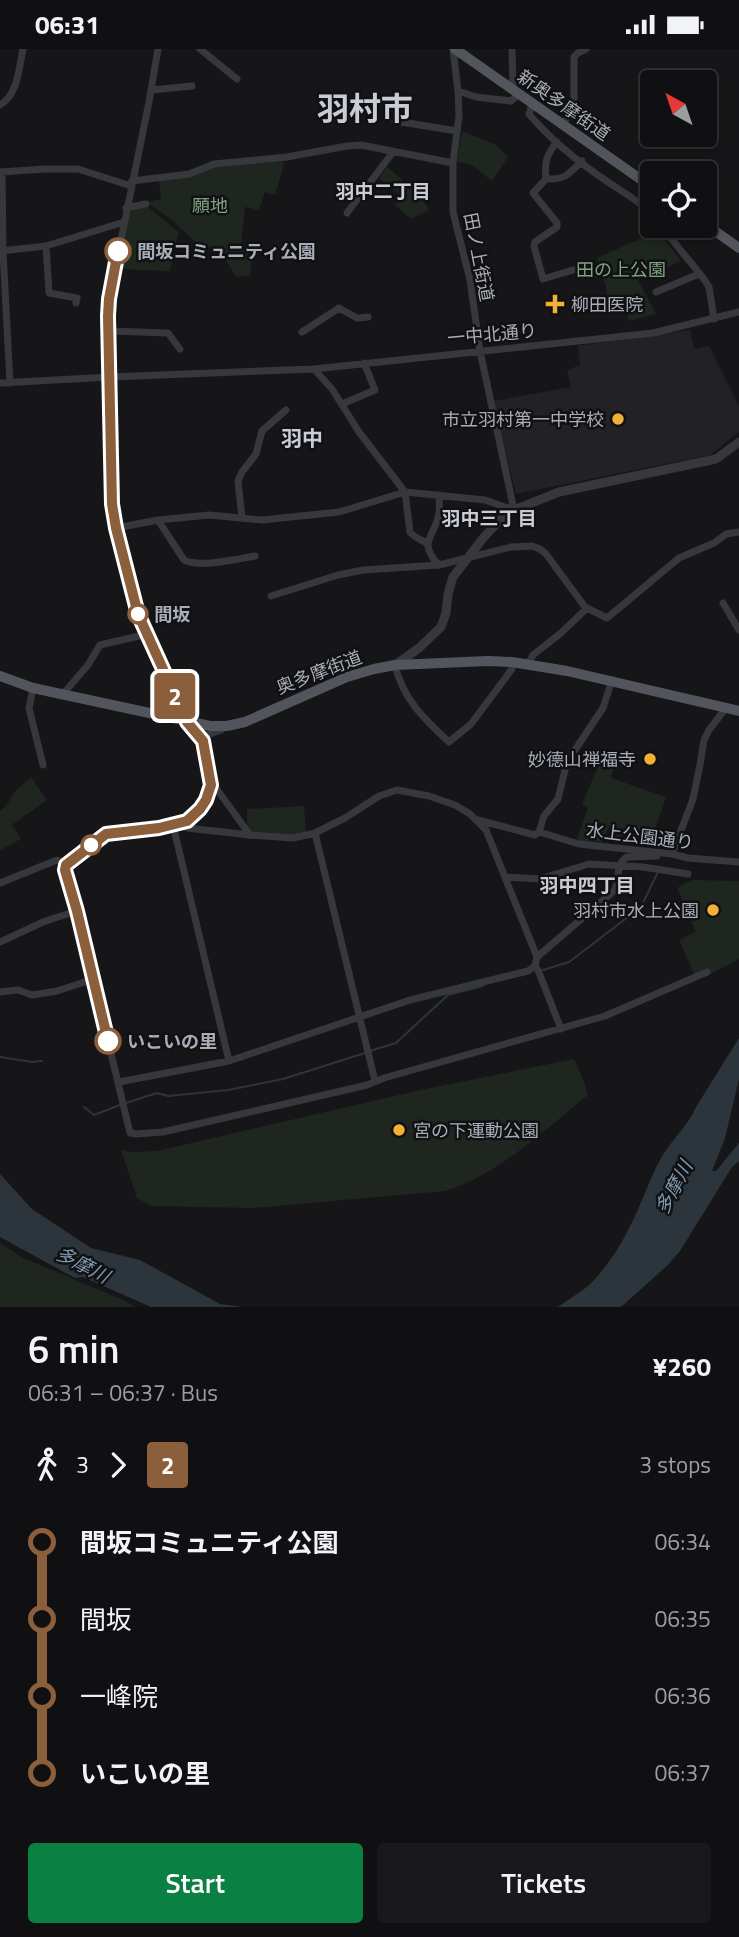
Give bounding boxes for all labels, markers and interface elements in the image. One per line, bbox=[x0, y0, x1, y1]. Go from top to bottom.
text: 06:31 bbox=[35, 5, 100, 44]
street label: 新奥多摩街道 bbox=[512, 63, 616, 147]
north arrow bbox=[640, 70, 718, 147]
map controls bbox=[640, 70, 717, 238]
district label: 羽村市 bbox=[317, 84, 413, 132]
button: locate bbox=[640, 161, 717, 238]
district label: 羽中二丁目 bbox=[335, 176, 431, 205]
park label: 願地 bbox=[192, 192, 228, 219]
street label: 田ノ上街道 bbox=[457, 210, 501, 304]
marker: 間坂コミュニティ公園 bbox=[105, 238, 131, 264]
place label: 間坂コミュニティ公園 bbox=[137, 238, 316, 265]
park label: 田の上公園 bbox=[576, 256, 666, 283]
place label: 柳田医院 bbox=[571, 291, 643, 318]
marker: 柳田医院 bbox=[545, 294, 565, 314]
street label: 一中北通り bbox=[446, 317, 538, 351]
place label: 市立羽村第一中学校 bbox=[442, 406, 604, 433]
marker: 市立羽村第一中学校 bbox=[610, 411, 626, 427]
district label: 羽中 bbox=[281, 422, 323, 454]
district label: 羽中三丁目 bbox=[441, 503, 537, 532]
place label: 間坂 bbox=[154, 601, 191, 628]
marker: 間坂 bbox=[128, 604, 148, 624]
street label: 奥多摩街道 bbox=[272, 643, 366, 701]
line badge: 2 bbox=[152, 673, 198, 719]
text: 2 bbox=[168, 678, 182, 714]
place label: 妙德山禅福寺 bbox=[528, 746, 636, 773]
marker: 妙德山禅福寺 bbox=[642, 751, 658, 767]
street label: 水上公園通り bbox=[585, 816, 695, 856]
unlabelled marker bbox=[81, 835, 101, 855]
district label: 羽中四丁目 bbox=[539, 870, 635, 899]
place label: 羽村市水上公園 bbox=[573, 897, 699, 924]
marker: 羽村市水上公園 bbox=[705, 902, 721, 918]
marker: いこいの里 bbox=[95, 1028, 121, 1054]
place label: いこいの里 bbox=[127, 1028, 217, 1055]
place label: 宮の下運動公園 bbox=[413, 1117, 539, 1144]
marker: 宮の下運動公園 bbox=[391, 1122, 407, 1138]
water label: 多摩川 bbox=[647, 1153, 700, 1219]
water label: 多摩川 bbox=[51, 1238, 117, 1291]
text: 6 min bbox=[28, 1320, 119, 1378]
text: ¥260 bbox=[653, 1347, 711, 1386]
text: 06:31 – 06:37 · Bus bbox=[28, 1375, 218, 1410]
icon: walk bbox=[28, 1446, 66, 1484]
icon: forward bbox=[99, 1446, 137, 1484]
text: 3 bbox=[76, 1447, 89, 1482]
text: 2 bbox=[161, 1447, 174, 1483]
text: 3 stops bbox=[639, 1447, 711, 1482]
text: 間坂コミュニティ公園 bbox=[80, 1523, 338, 1562]
text: 06:34 bbox=[654, 1524, 711, 1559]
text: 間坂 bbox=[80, 1600, 132, 1639]
text: 06:35 bbox=[654, 1601, 711, 1636]
text: 一峰院 bbox=[80, 1677, 158, 1716]
text: 06:36 bbox=[654, 1678, 711, 1713]
text: いこいの里 bbox=[80, 1754, 210, 1793]
text: 06:37 bbox=[654, 1755, 711, 1790]
button: Start bbox=[28, 1843, 363, 1923]
button: Tickets bbox=[377, 1843, 711, 1923]

